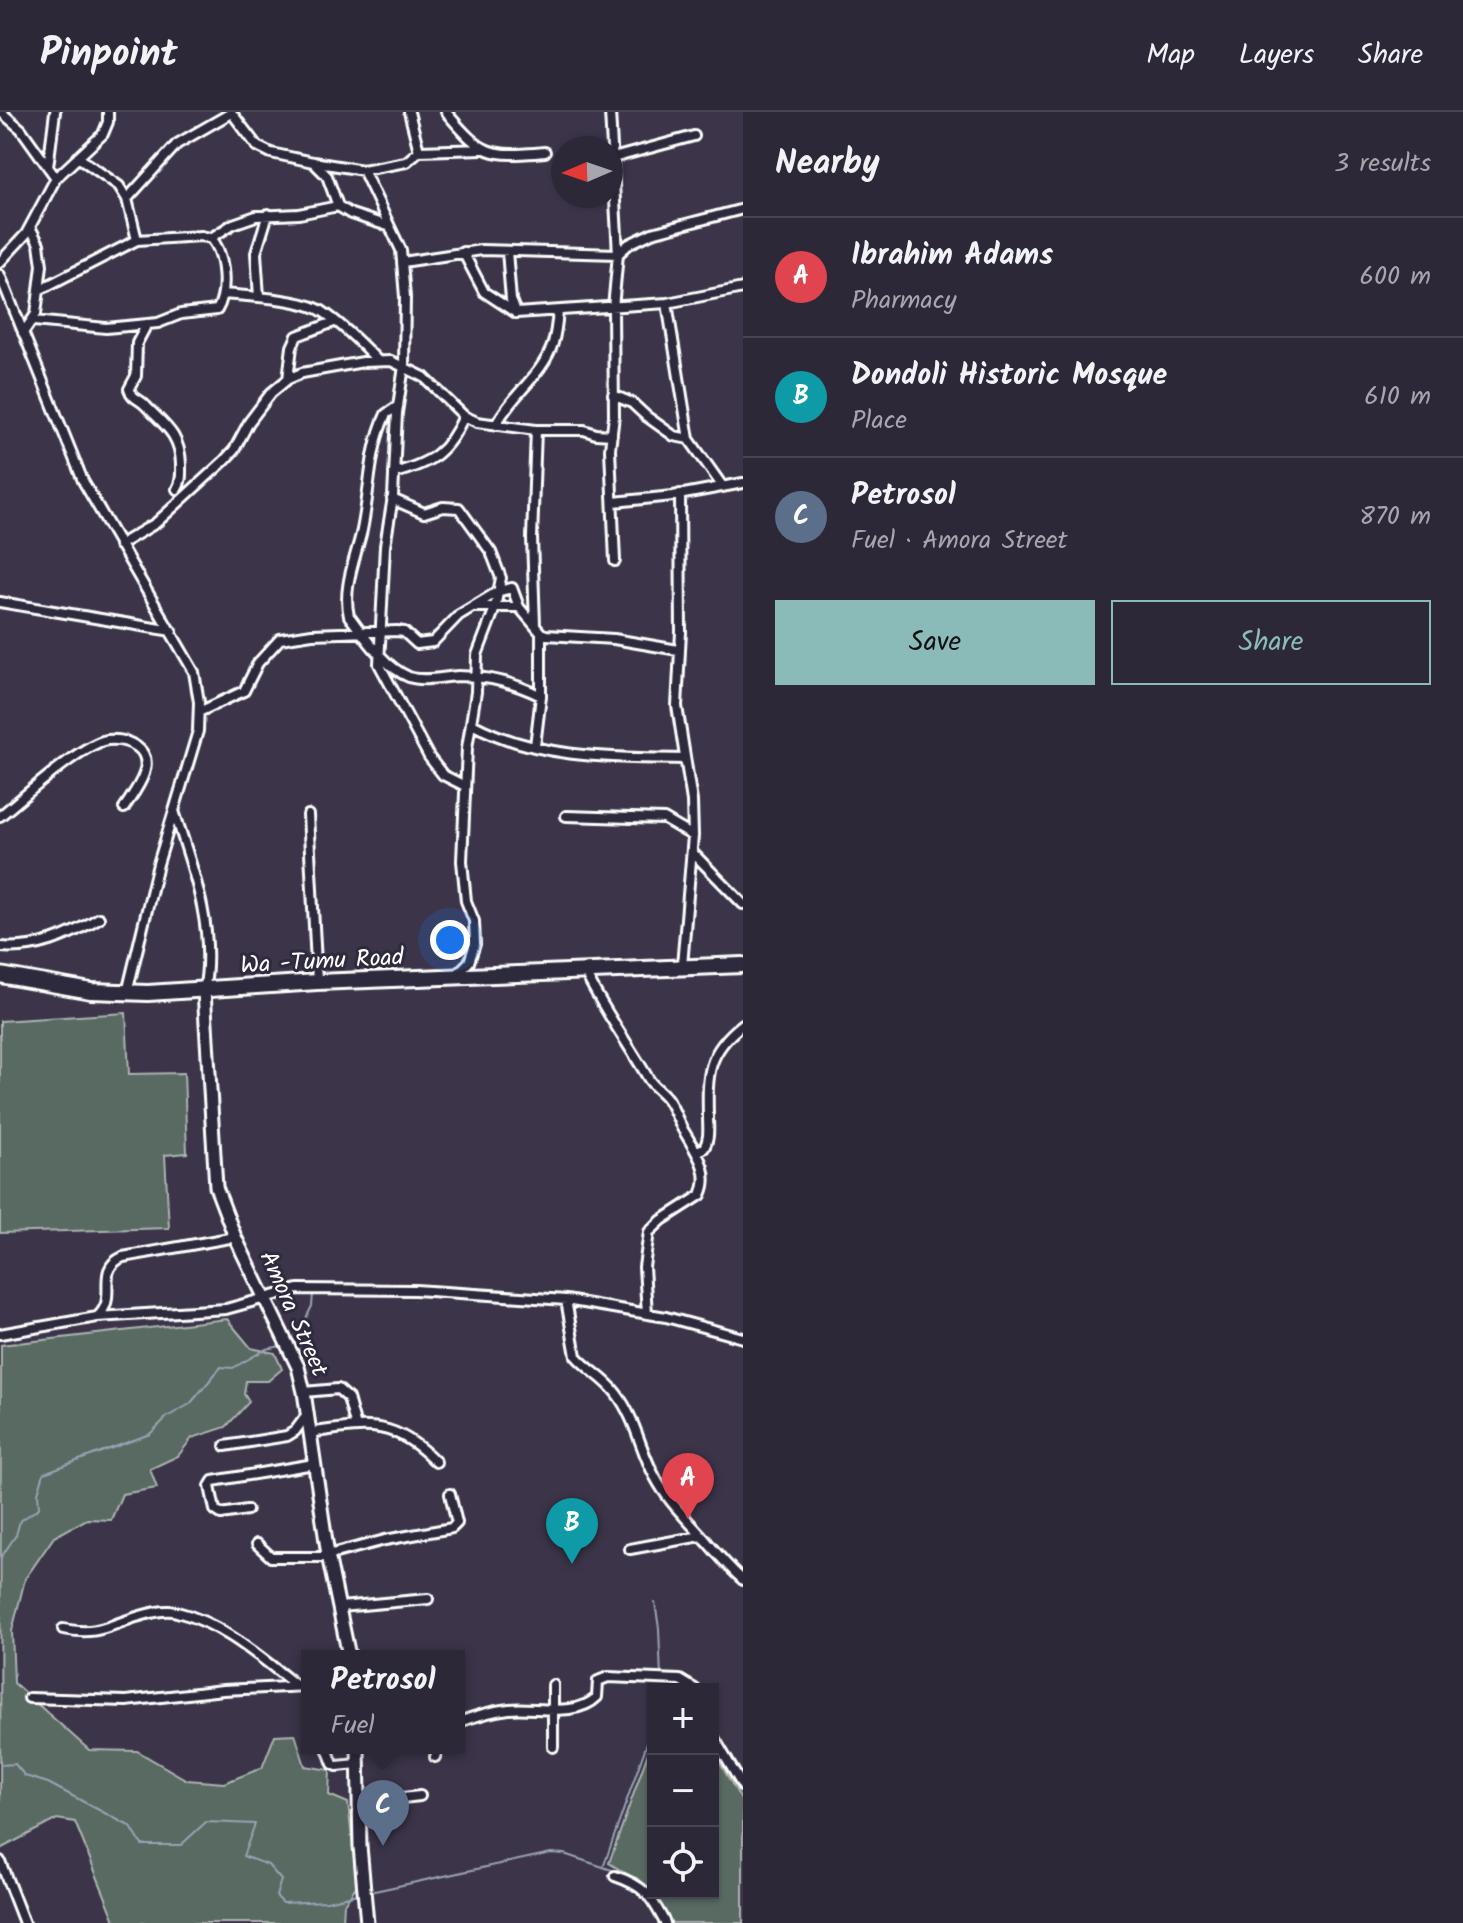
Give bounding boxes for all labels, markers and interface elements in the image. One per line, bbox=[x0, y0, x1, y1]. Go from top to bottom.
text: Pinpoint bbox=[40, 25, 178, 85]
text: Map bbox=[1146, 33, 1195, 78]
text: Layers bbox=[1239, 33, 1314, 78]
text: Share bbox=[1358, 33, 1423, 78]
north arrow bbox=[551, 136, 623, 208]
text: Nearby bbox=[775, 137, 880, 191]
text: 3 results bbox=[1334, 143, 1431, 185]
text: Ibrahim Adams bbox=[851, 232, 1053, 280]
text: A bbox=[793, 256, 809, 298]
text: 600 m bbox=[1359, 256, 1431, 298]
text: Pharmacy bbox=[851, 280, 957, 322]
text: Dondoli Historic Mosque bbox=[851, 352, 1167, 400]
text: B bbox=[793, 376, 809, 418]
text: 610 m bbox=[1364, 376, 1431, 418]
text: Place bbox=[851, 400, 907, 442]
text: Petrosol bbox=[851, 472, 956, 520]
text: C bbox=[793, 496, 809, 538]
text: 870 m bbox=[1359, 496, 1431, 538]
text: Fuel · Amora Street bbox=[851, 520, 1068, 562]
button: Save bbox=[775, 600, 1095, 685]
button: Share bbox=[1111, 600, 1431, 685]
your location bbox=[430, 920, 470, 960]
street label: Wa -Tumu Road bbox=[239, 938, 406, 986]
street label: Amora Street bbox=[248, 1245, 338, 1384]
pin: A bbox=[662, 1453, 714, 1519]
pin: B bbox=[546, 1498, 598, 1564]
popup bbox=[301, 1650, 465, 1754]
text: Petrosol bbox=[331, 1657, 435, 1705]
map controls bbox=[647, 1683, 719, 1899]
button: + bbox=[647, 1683, 719, 1755]
text: Fuel bbox=[331, 1705, 375, 1747]
button: − bbox=[647, 1755, 719, 1827]
pin: C bbox=[357, 1780, 409, 1846]
button: locate bbox=[647, 1827, 719, 1899]

